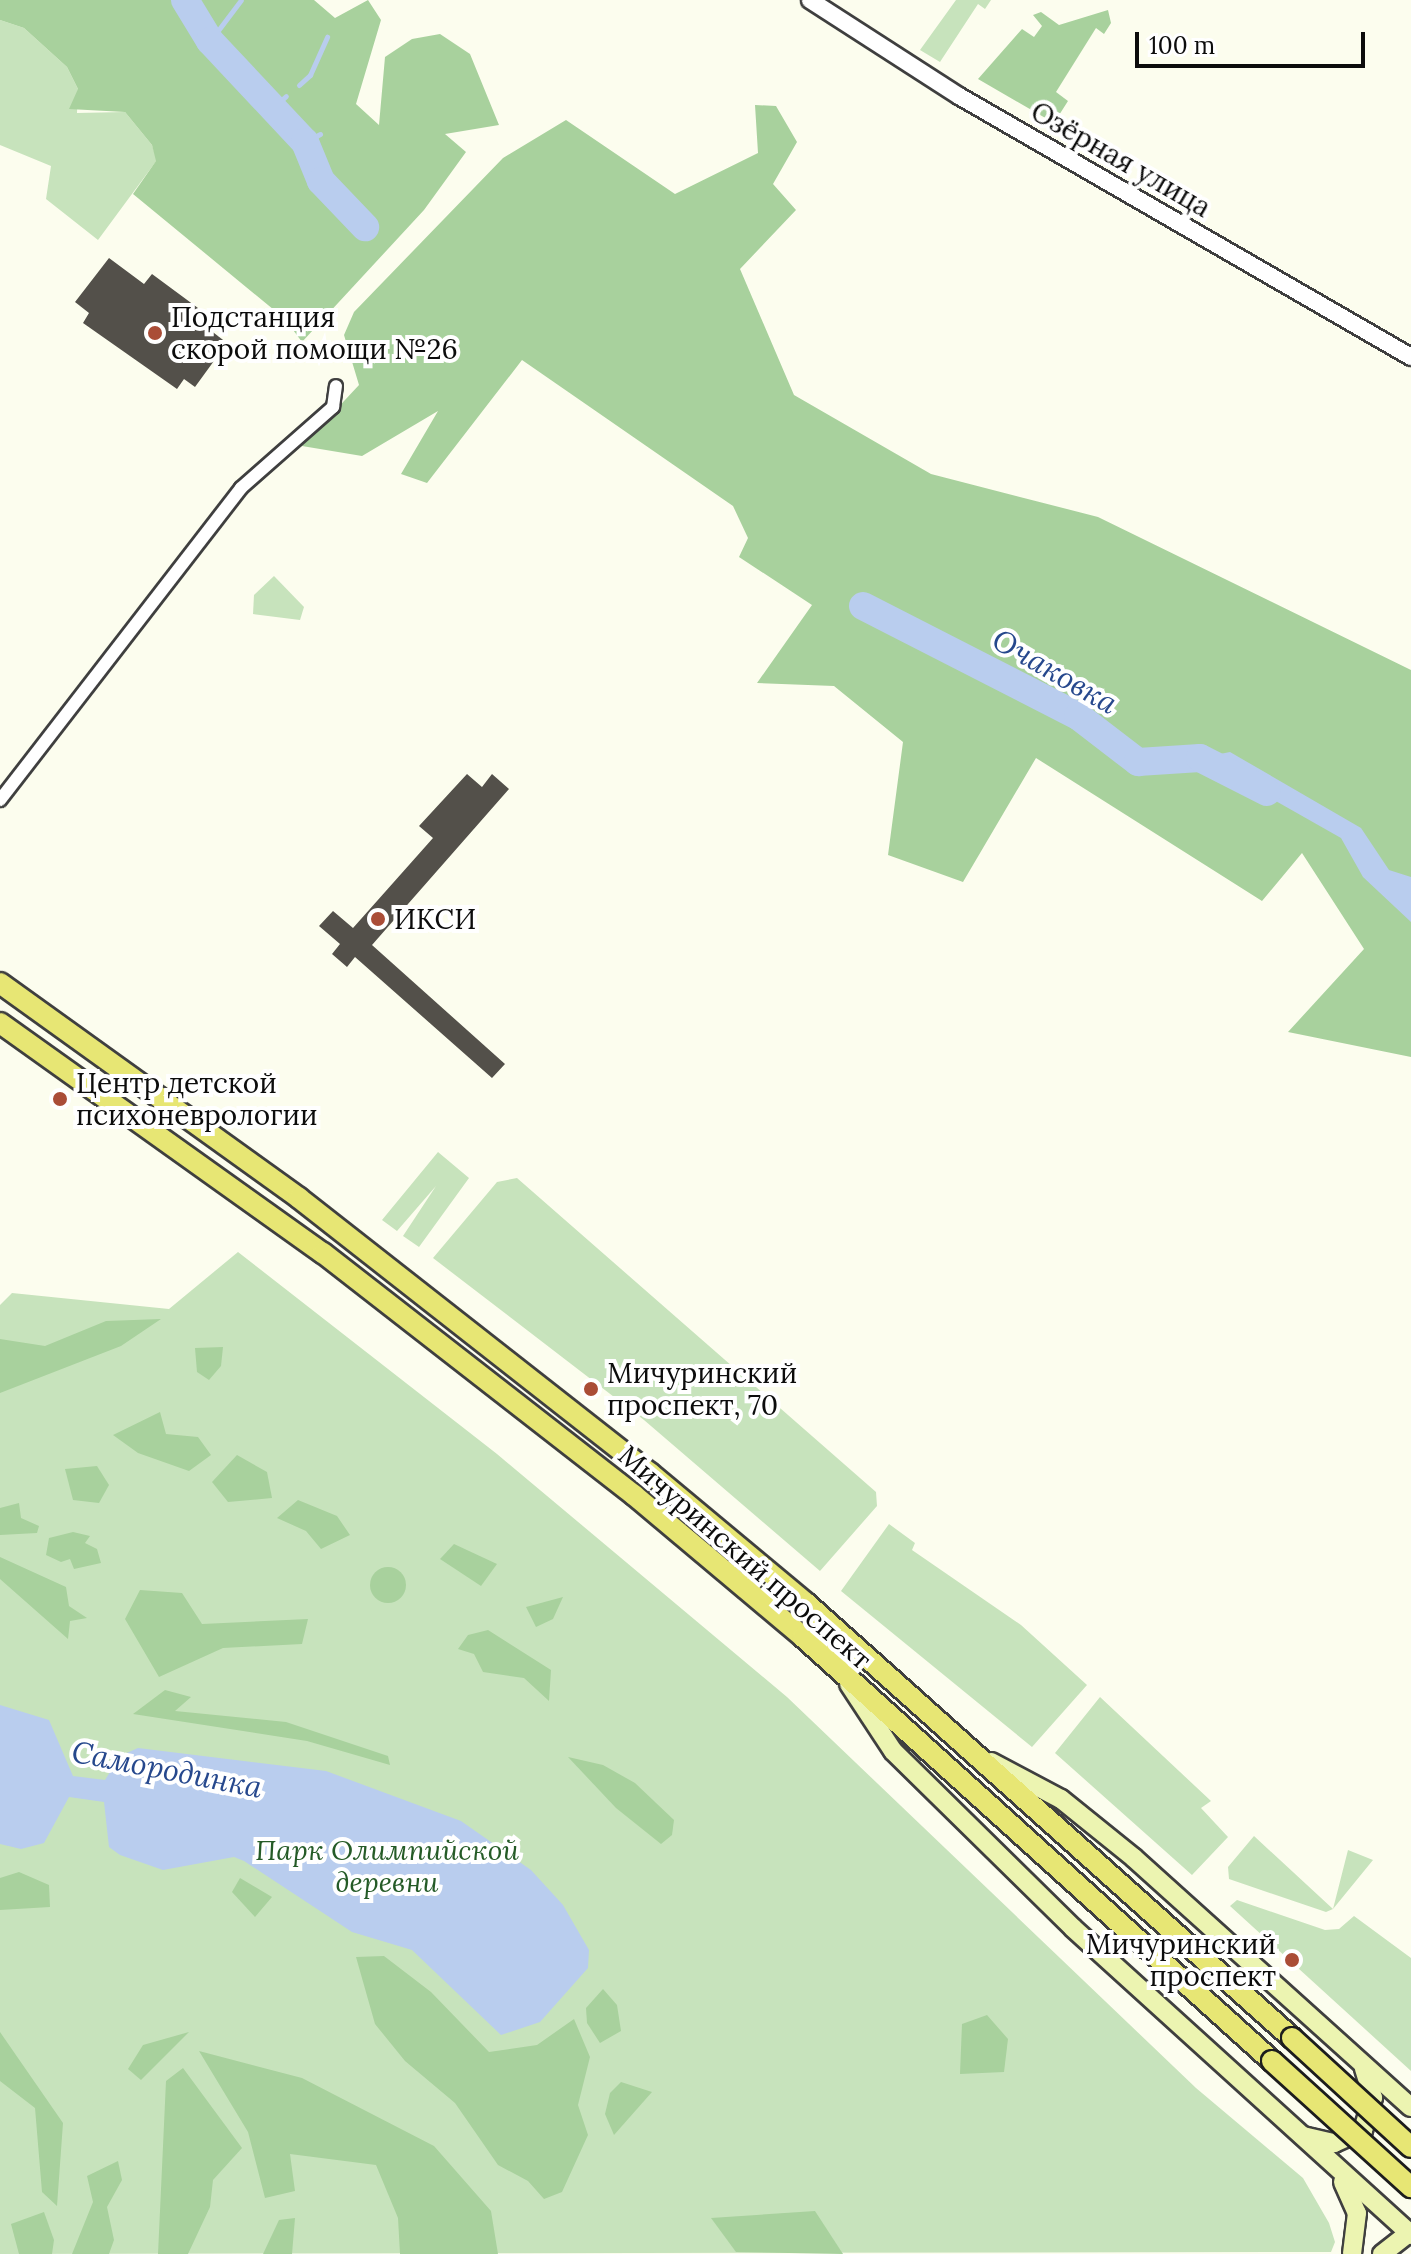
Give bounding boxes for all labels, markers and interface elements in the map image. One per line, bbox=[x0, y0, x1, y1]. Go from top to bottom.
scale bar bbox=[1139, 16, 1369, 66]
text: 100 m bbox=[1149, 30, 1215, 61]
street label: Озёрная улица bbox=[1025, 94, 1217, 224]
place label: Подстанция скорой помощи №26 bbox=[171, 300, 458, 366]
marker: Подстанция скорой помощи №26 bbox=[146, 324, 164, 342]
water label: Очаковка bbox=[986, 621, 1124, 721]
place label: ИКСИ bbox=[394, 902, 476, 936]
marker: ИКСИ bbox=[369, 910, 387, 928]
place label: Центр детской психоневрологии bbox=[76, 1066, 317, 1132]
marker: Центр детской психоневрологии bbox=[51, 1090, 69, 1108]
place label: Мичуринский проспект, 70 bbox=[607, 1356, 797, 1422]
marker: Мичуринский проспект, 70 bbox=[582, 1380, 600, 1398]
street label: Мичуринский проспект bbox=[612, 1438, 878, 1676]
water label: Самородинка bbox=[69, 1733, 265, 1805]
park label: Парк Олимпийской деревни bbox=[255, 1833, 519, 1899]
place label: Мичуринский проспект bbox=[1086, 1927, 1276, 1993]
marker: Мичуринский проспект bbox=[1283, 1951, 1301, 1969]

